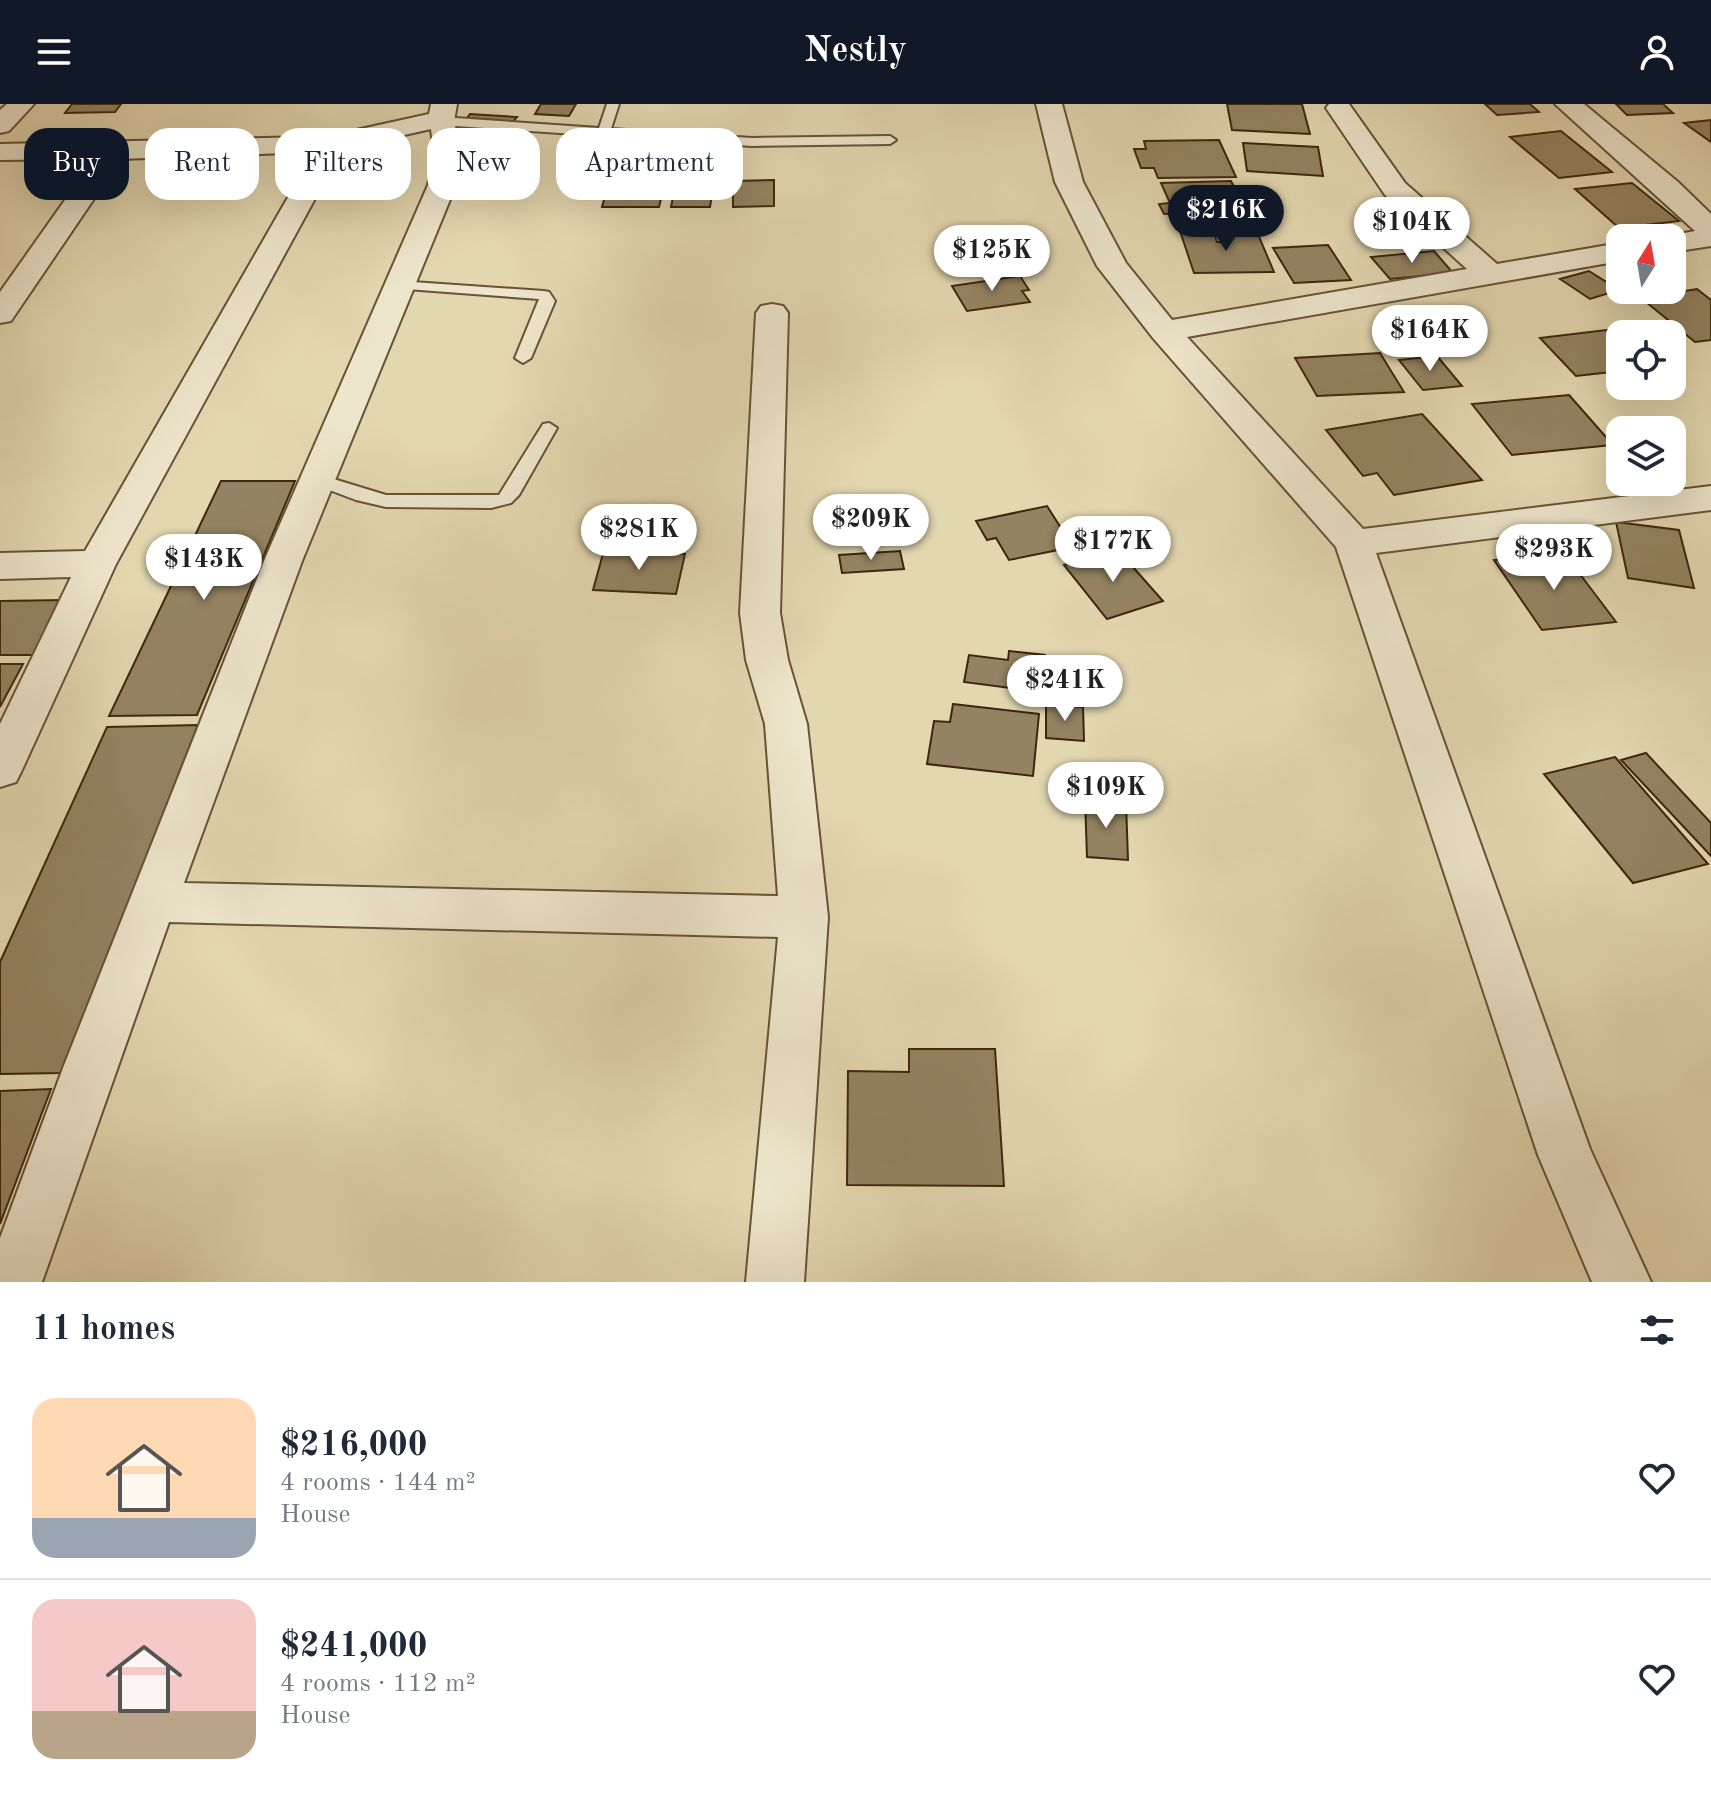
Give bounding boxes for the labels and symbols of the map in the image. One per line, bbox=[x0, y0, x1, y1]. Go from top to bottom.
pin: $216K bbox=[1170, 185, 1282, 253]
pin: $104K bbox=[1356, 197, 1468, 265]
north arrow bbox=[1606, 224, 1686, 304]
pin: $125K bbox=[936, 225, 1048, 293]
pin: $164K bbox=[1374, 305, 1486, 373]
pin: $209K bbox=[815, 494, 927, 562]
pin: $281K bbox=[583, 504, 695, 572]
pin: $177K bbox=[1057, 516, 1169, 584]
pin: $293K bbox=[1498, 524, 1610, 592]
pin: $143K bbox=[148, 534, 260, 602]
pin: $241K bbox=[1009, 655, 1121, 723]
pin: $109K bbox=[1050, 762, 1162, 830]

